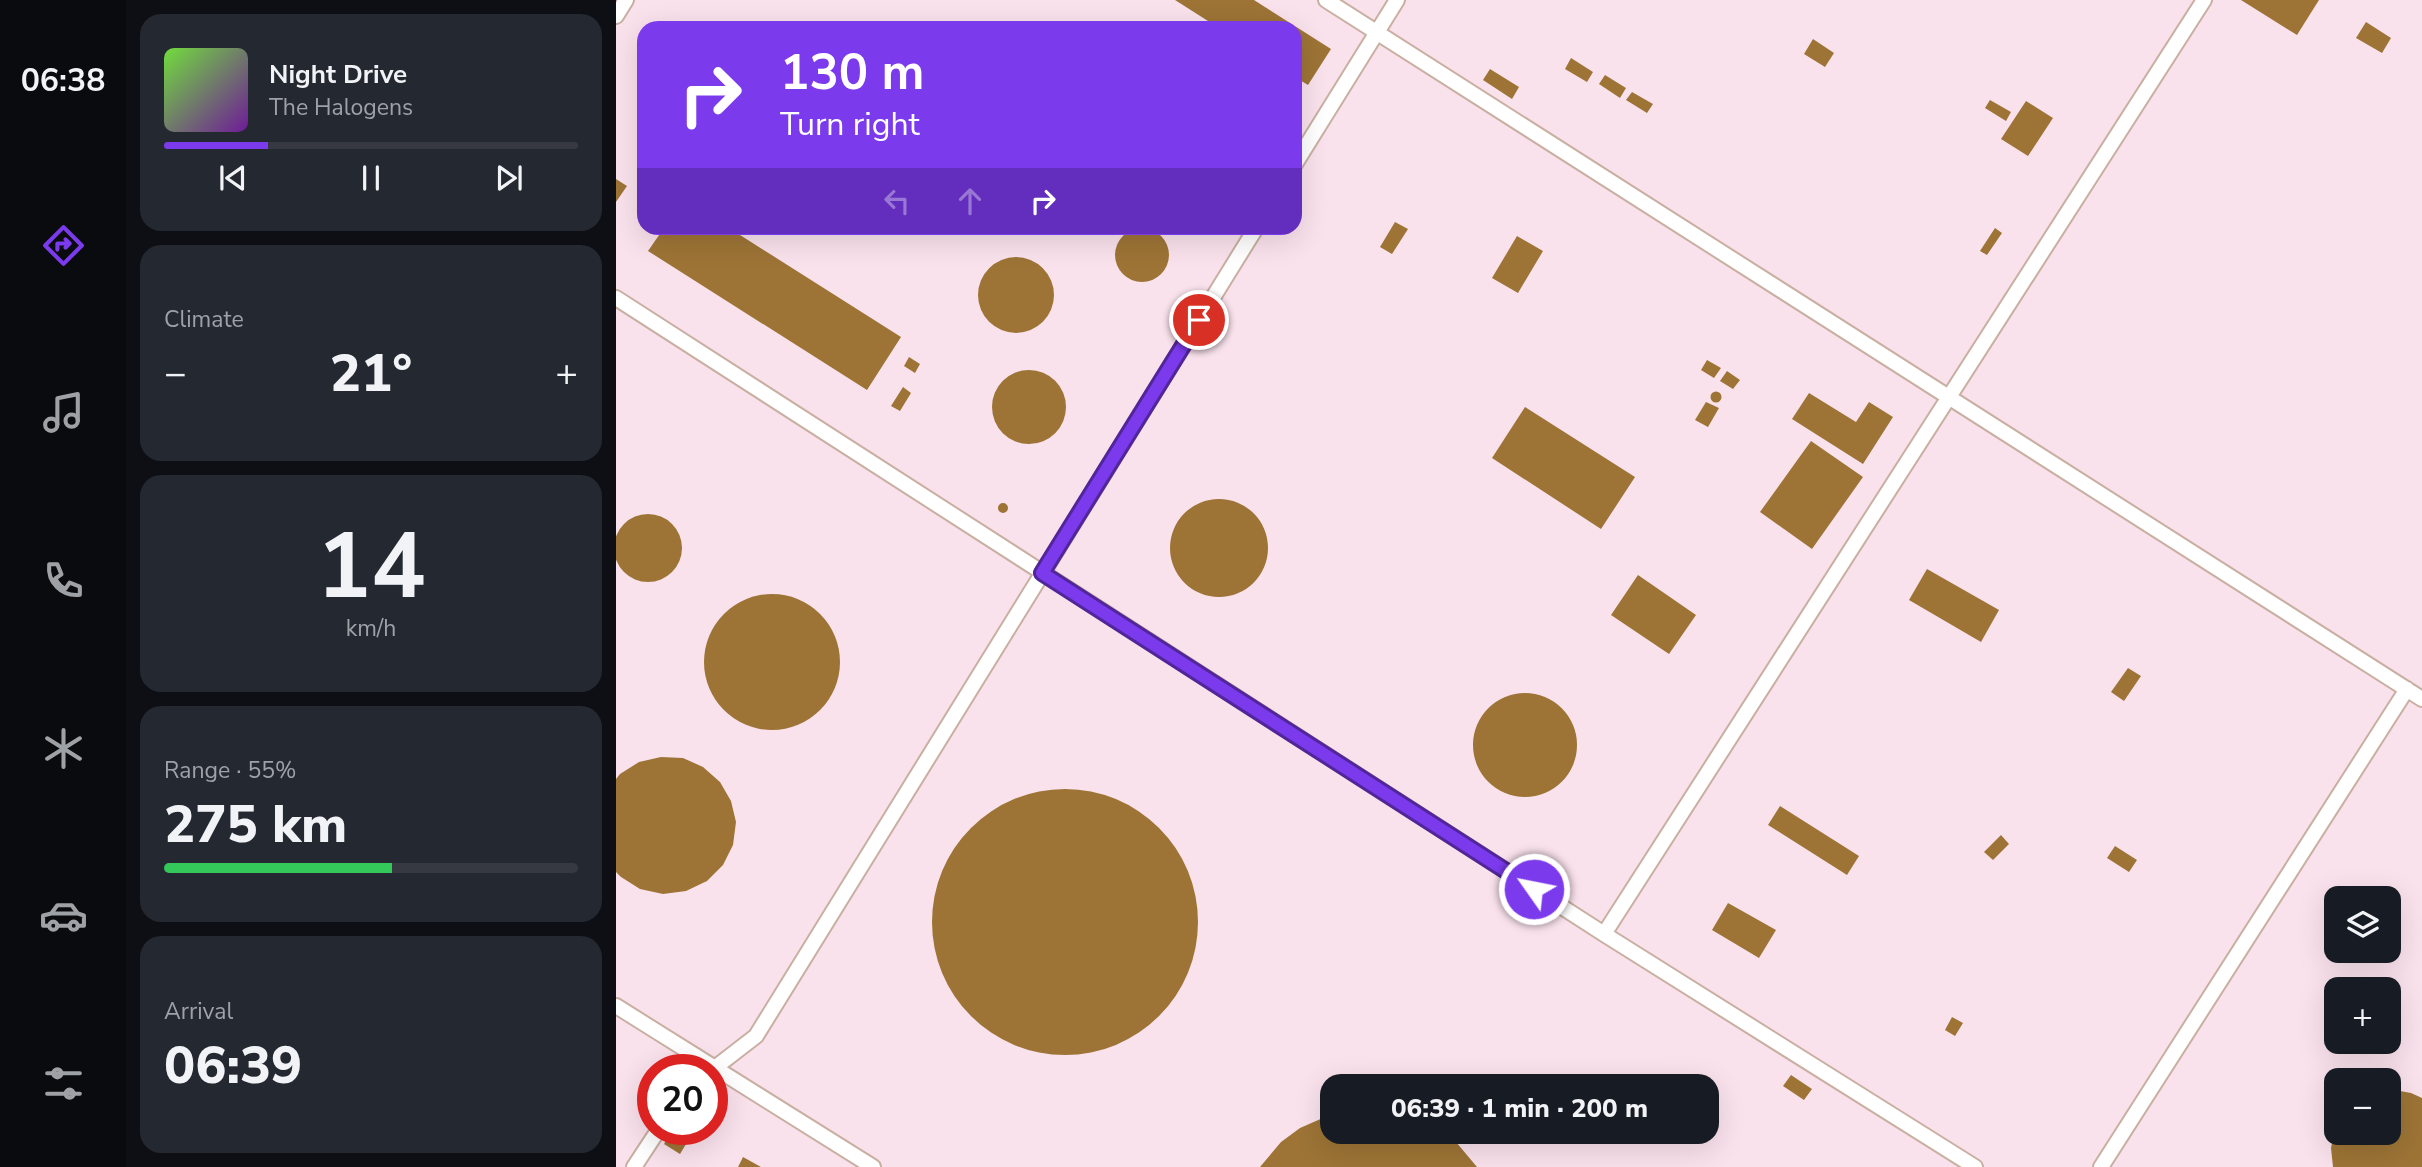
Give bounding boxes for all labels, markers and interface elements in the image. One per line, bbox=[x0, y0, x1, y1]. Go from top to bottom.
text: 130 m bbox=[780, 39, 924, 106]
icon: right bbox=[665, 49, 756, 140]
text: Night Drive bbox=[269, 57, 407, 92]
text: 06:38 bbox=[21, 59, 105, 102]
text: The Halogens bbox=[269, 92, 413, 123]
text: Turn right bbox=[780, 103, 920, 146]
icon: previous bbox=[214, 159, 252, 197]
icon: pause bbox=[352, 159, 390, 197]
icon: next bbox=[490, 159, 528, 197]
icon: left bbox=[878, 182, 916, 220]
icon: ahead bbox=[951, 182, 989, 220]
icon: right bbox=[1024, 182, 1062, 220]
icon: directions bbox=[39, 221, 88, 270]
pin bbox=[1169, 290, 1229, 350]
icon: arrive bbox=[1180, 301, 1218, 339]
text: Climate bbox=[164, 304, 244, 335]
text: 21° bbox=[330, 338, 412, 409]
text: − bbox=[164, 348, 187, 399]
text: + bbox=[555, 348, 578, 399]
icon: music bbox=[39, 388, 88, 437]
text: 14 bbox=[316, 505, 426, 629]
icon: phone bbox=[39, 556, 88, 605]
text: km/h bbox=[346, 613, 396, 644]
icon: climate bbox=[39, 724, 88, 773]
text: Range · 55% bbox=[164, 755, 296, 786]
text: 275 km bbox=[164, 789, 347, 860]
position arrow bbox=[1497, 852, 1571, 926]
map controls bbox=[2324, 886, 2401, 1145]
button: layers bbox=[2324, 886, 2401, 963]
icon: car bbox=[39, 891, 88, 940]
button: + bbox=[2324, 977, 2401, 1054]
text: Arrival bbox=[164, 996, 233, 1027]
text: 06:39 bbox=[164, 1030, 302, 1101]
speed limit sign: 20 bbox=[637, 1054, 728, 1145]
icon: filters bbox=[39, 1059, 88, 1108]
button: − bbox=[2324, 1068, 2401, 1145]
text: 06:39 · 1 min · 200 m bbox=[1391, 1091, 1648, 1126]

